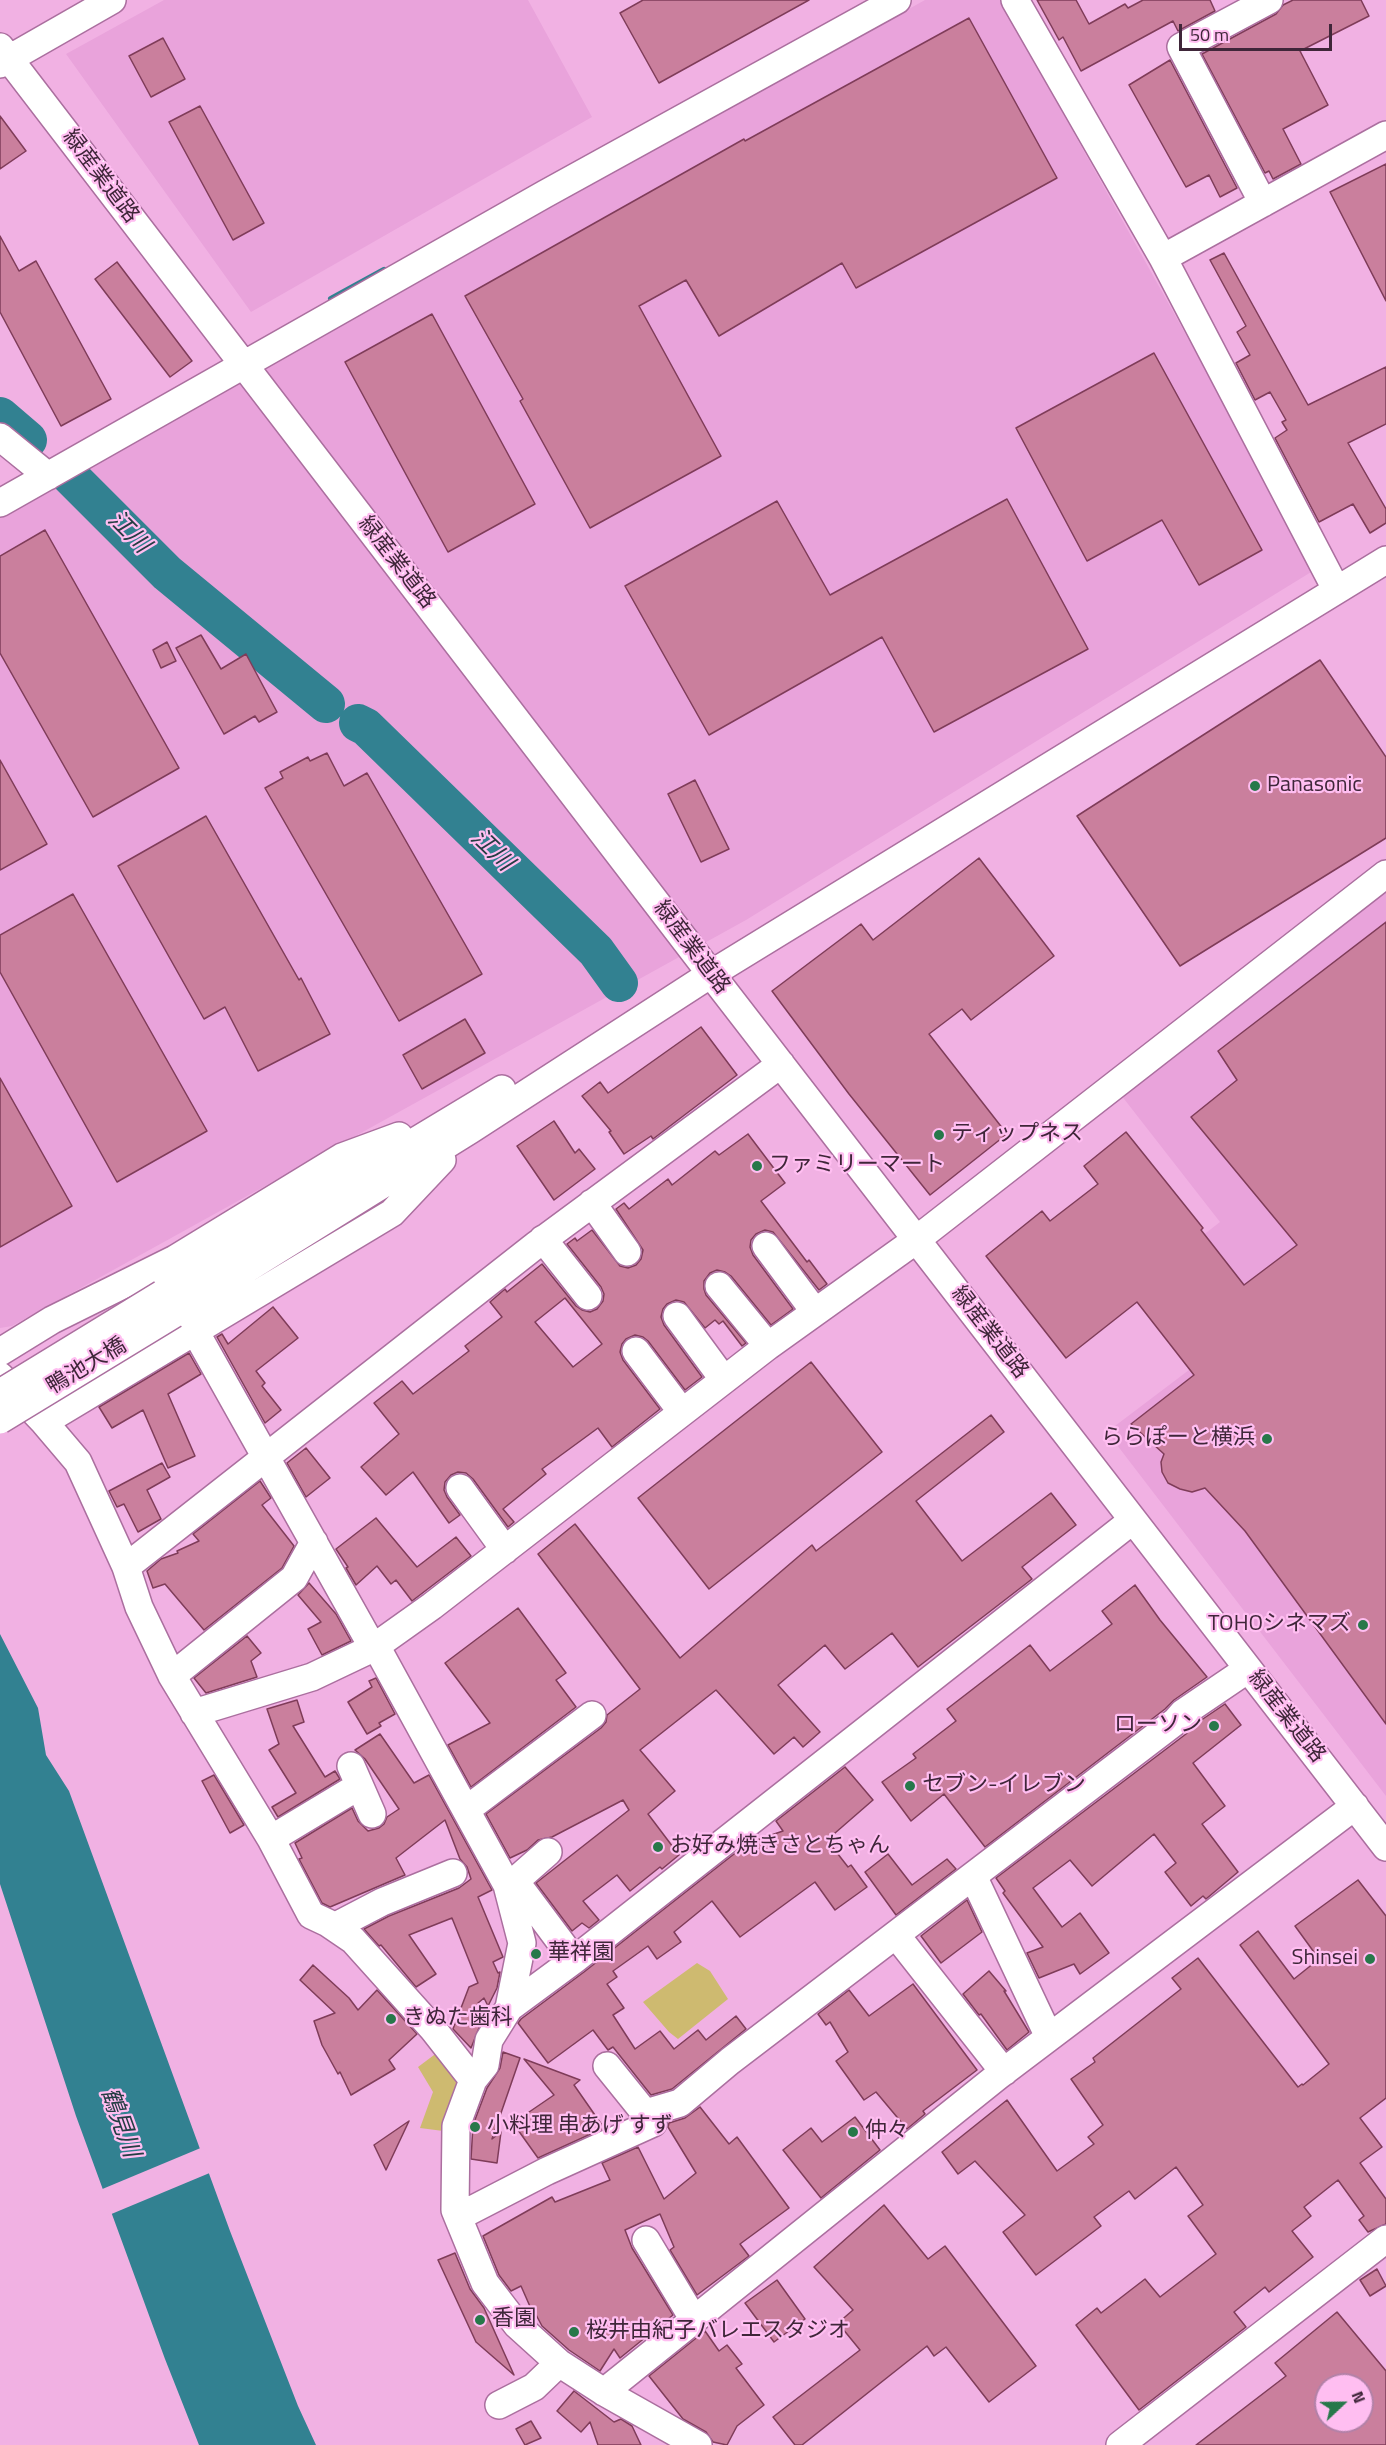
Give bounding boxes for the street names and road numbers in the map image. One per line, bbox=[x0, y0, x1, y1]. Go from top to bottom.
street label: 緑産業道路 bbox=[56, 125, 144, 229]
street label: 緑産業道路 bbox=[352, 512, 440, 614]
street label: 緑産業道路 bbox=[647, 896, 735, 1000]
street label: 緑産業道路 bbox=[945, 1282, 1033, 1384]
street label: 鴨池大橋 bbox=[42, 1333, 132, 1401]
street label: 緑産業道路 bbox=[1242, 1666, 1330, 1768]

